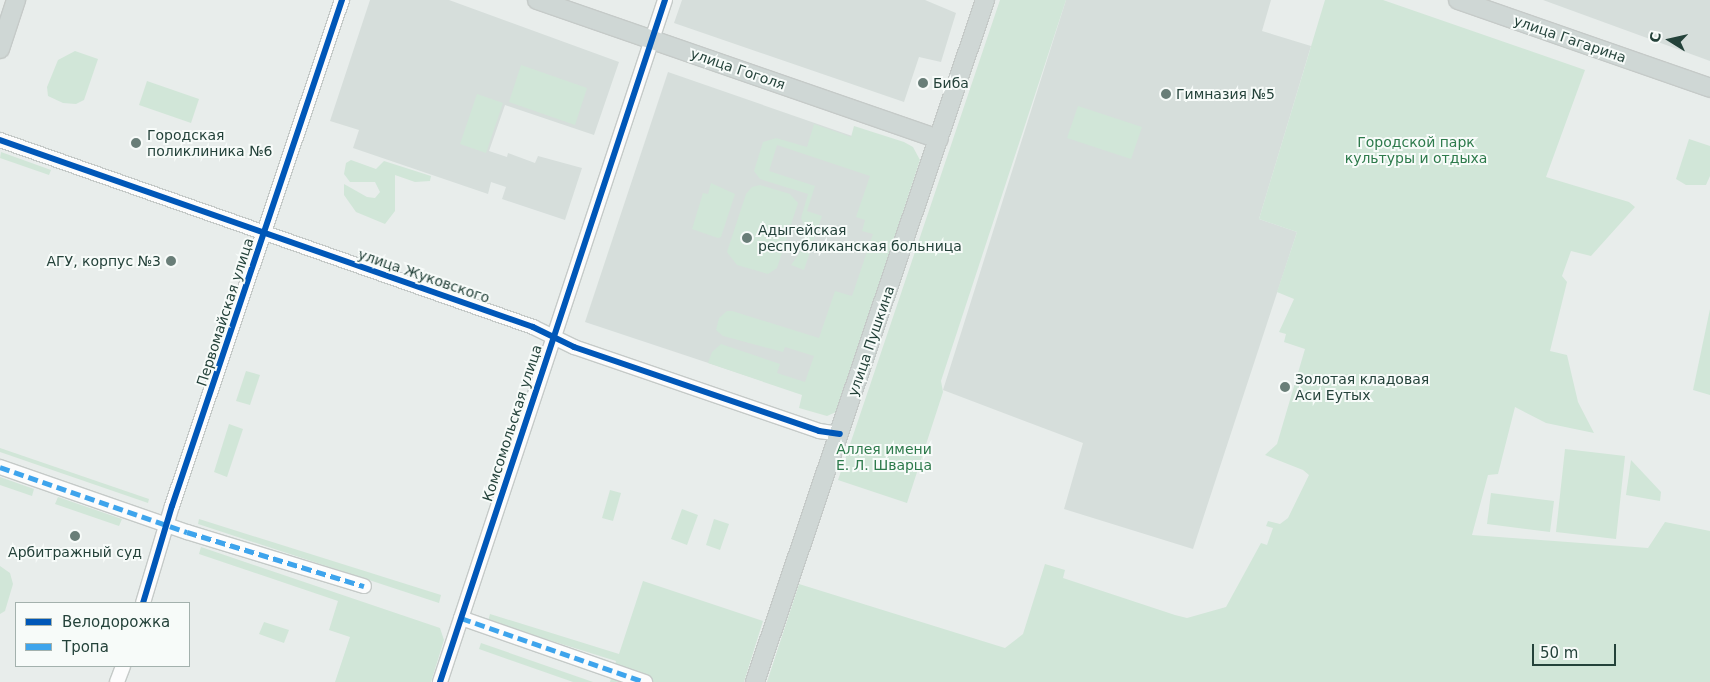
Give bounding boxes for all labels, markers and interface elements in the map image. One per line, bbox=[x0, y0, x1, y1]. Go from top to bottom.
street label: улица Гагарина bbox=[1512, 12, 1628, 66]
north arrow bbox=[1645, 15, 1695, 65]
text: С bbox=[1646, 31, 1664, 44]
street label: улица Гоголя bbox=[688, 45, 788, 93]
place label: Биба bbox=[933, 75, 969, 91]
marker: Биба bbox=[917, 77, 929, 89]
place label: Гимназия №5 bbox=[1176, 86, 1275, 102]
marker: Гимназия №5 bbox=[1160, 88, 1172, 100]
place label: Городская поликлиника №6 bbox=[147, 127, 272, 160]
park label: Городской парк культуры и отдыха bbox=[1345, 134, 1487, 166]
marker: Городская поликлиника №6 bbox=[129, 136, 143, 150]
place label: Адыгейская республиканская больница bbox=[758, 222, 962, 254]
marker: Адыгейская республиканская больница bbox=[740, 231, 754, 245]
street label: Первомайская улица bbox=[193, 236, 257, 388]
street label: улица Жуковского bbox=[356, 246, 492, 306]
place label: АГУ, корпус №3 bbox=[46, 253, 161, 269]
marker: АГУ, корпус №3 bbox=[165, 255, 177, 267]
street label: улица Пушкина bbox=[844, 284, 898, 398]
street label: Комсомольская улица bbox=[479, 343, 545, 503]
place label: Золотая кладовая Аси Еутых bbox=[1295, 371, 1429, 404]
marker: Золотая кладовая Аси Еутых bbox=[1279, 381, 1291, 393]
park label: Аллея имени Е. Л. Шварца bbox=[836, 441, 932, 474]
marker: Арбитражный суд bbox=[69, 530, 81, 542]
place label: Арбитражный суд bbox=[8, 544, 142, 560]
legend bbox=[15, 602, 190, 667]
text: Велодорожка bbox=[62, 613, 170, 631]
scale bar bbox=[1535, 634, 1619, 666]
text: Тропа bbox=[62, 638, 109, 656]
text: 50 m bbox=[1540, 644, 1578, 662]

